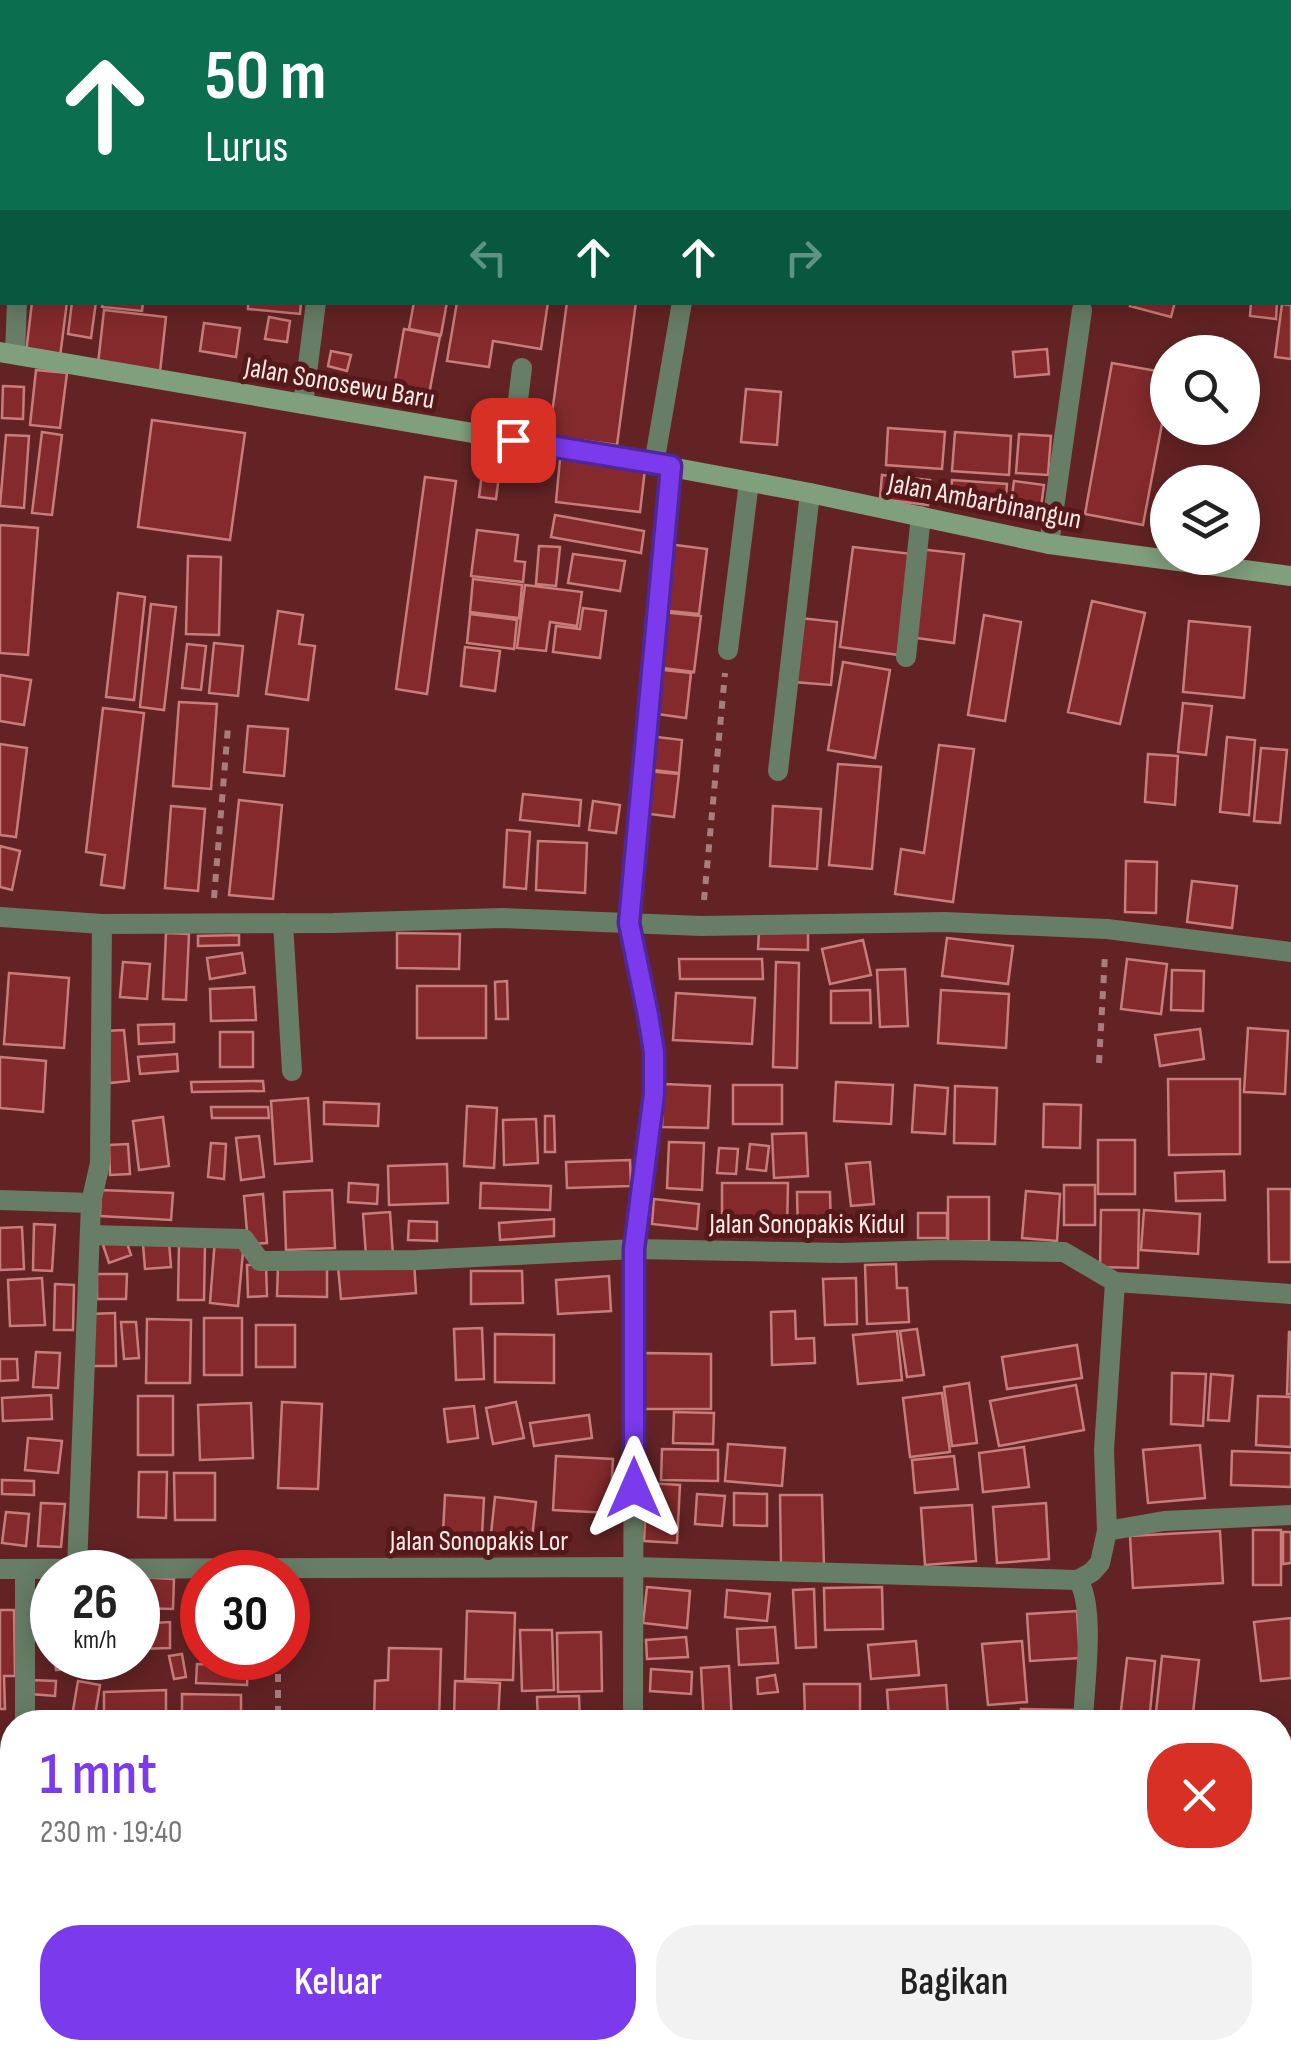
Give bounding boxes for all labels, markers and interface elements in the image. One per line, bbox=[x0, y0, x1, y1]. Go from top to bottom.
text: 50 m bbox=[205, 35, 326, 119]
icon: ahead bbox=[40, 40, 170, 170]
text: Lurus bbox=[205, 120, 288, 175]
icon: left bbox=[461, 230, 516, 285]
icon: ahead bbox=[566, 230, 621, 285]
icon: ahead bbox=[671, 230, 726, 285]
icon: right bbox=[776, 230, 831, 285]
map controls bbox=[1150, 335, 1260, 575]
button: search bbox=[1150, 335, 1260, 445]
street label: Jalan Sonosewu Baru bbox=[241, 350, 437, 416]
pin bbox=[471, 398, 556, 483]
icon: arrive bbox=[486, 413, 541, 468]
button: layers bbox=[1150, 465, 1260, 575]
street label: Jalan Ambarbinangun bbox=[884, 466, 1084, 536]
street label: Jalan Sonopakis Kidul bbox=[708, 1208, 905, 1241]
position arrow bbox=[582, 1436, 686, 1540]
street label: Jalan Sonopakis Lor bbox=[389, 1525, 568, 1558]
speed limit sign: 30 bbox=[180, 1550, 310, 1680]
text: 26 bbox=[72, 1573, 118, 1633]
text: km/h bbox=[73, 1625, 117, 1656]
text: 1 mnt bbox=[40, 1739, 157, 1811]
button: close bbox=[1147, 1743, 1252, 1848]
text: 230 m · 19:40 bbox=[40, 1813, 182, 1852]
button: Keluar bbox=[40, 1925, 636, 2040]
button: Bagikan bbox=[656, 1925, 1252, 2040]

